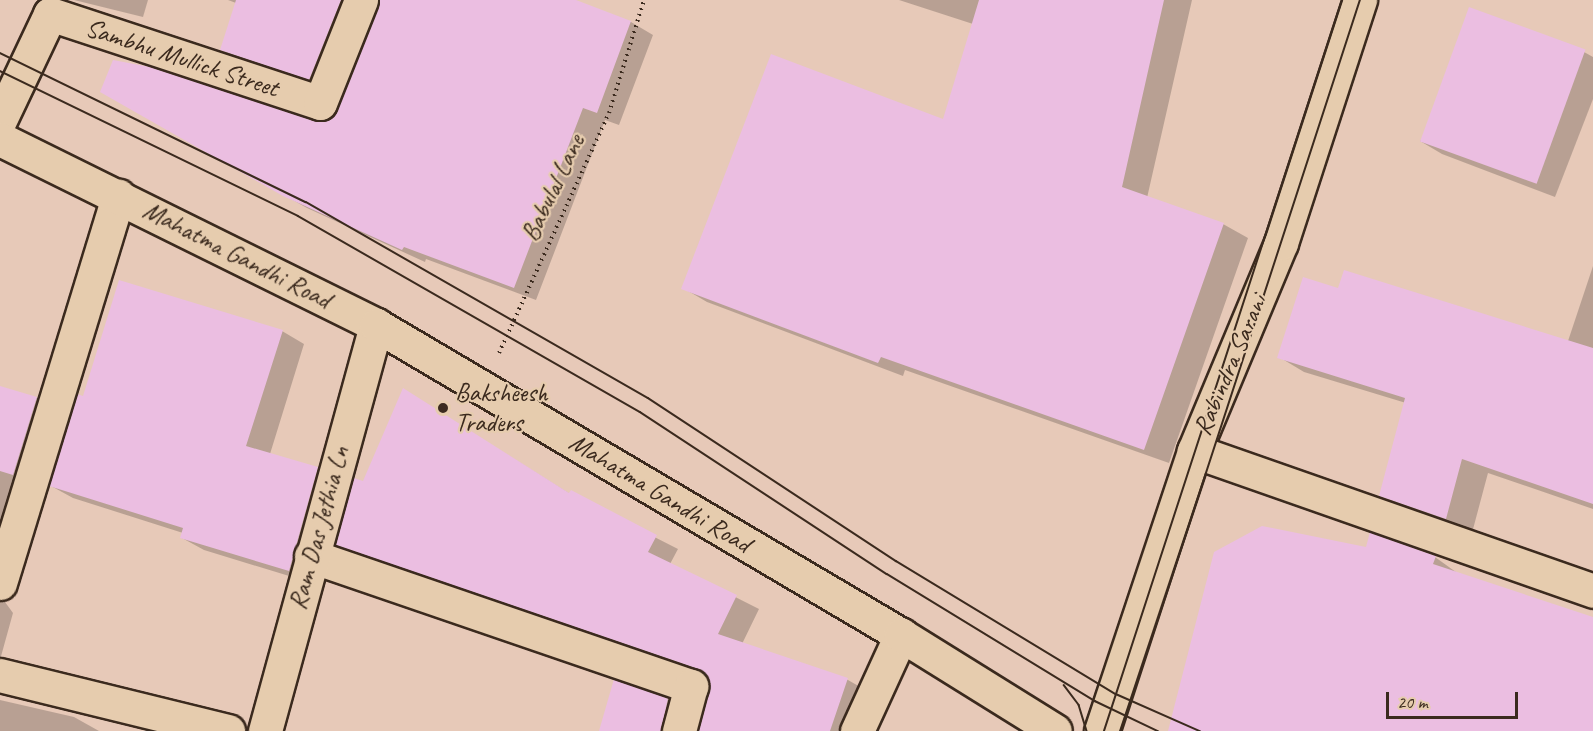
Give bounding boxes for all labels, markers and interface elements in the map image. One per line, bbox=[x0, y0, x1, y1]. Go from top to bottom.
street label: Sambhu Mullick Street bbox=[81, 12, 283, 104]
street label: Babulal Lane bbox=[515, 130, 591, 246]
street label: Mahatma Gandhi Road bbox=[139, 195, 335, 315]
street label: Rabindra Sarani bbox=[1186, 290, 1274, 440]
place label: Baksheesh Traders bbox=[455, 377, 548, 438]
marker: Baksheesh Traders bbox=[436, 401, 450, 415]
street label: Mahatma Gandhi Road bbox=[564, 427, 756, 559]
street label: Ram Das Jethia Ln bbox=[282, 443, 356, 613]
scale bar bbox=[1389, 680, 1521, 718]
text: 20 m bbox=[1397, 691, 1428, 713]

